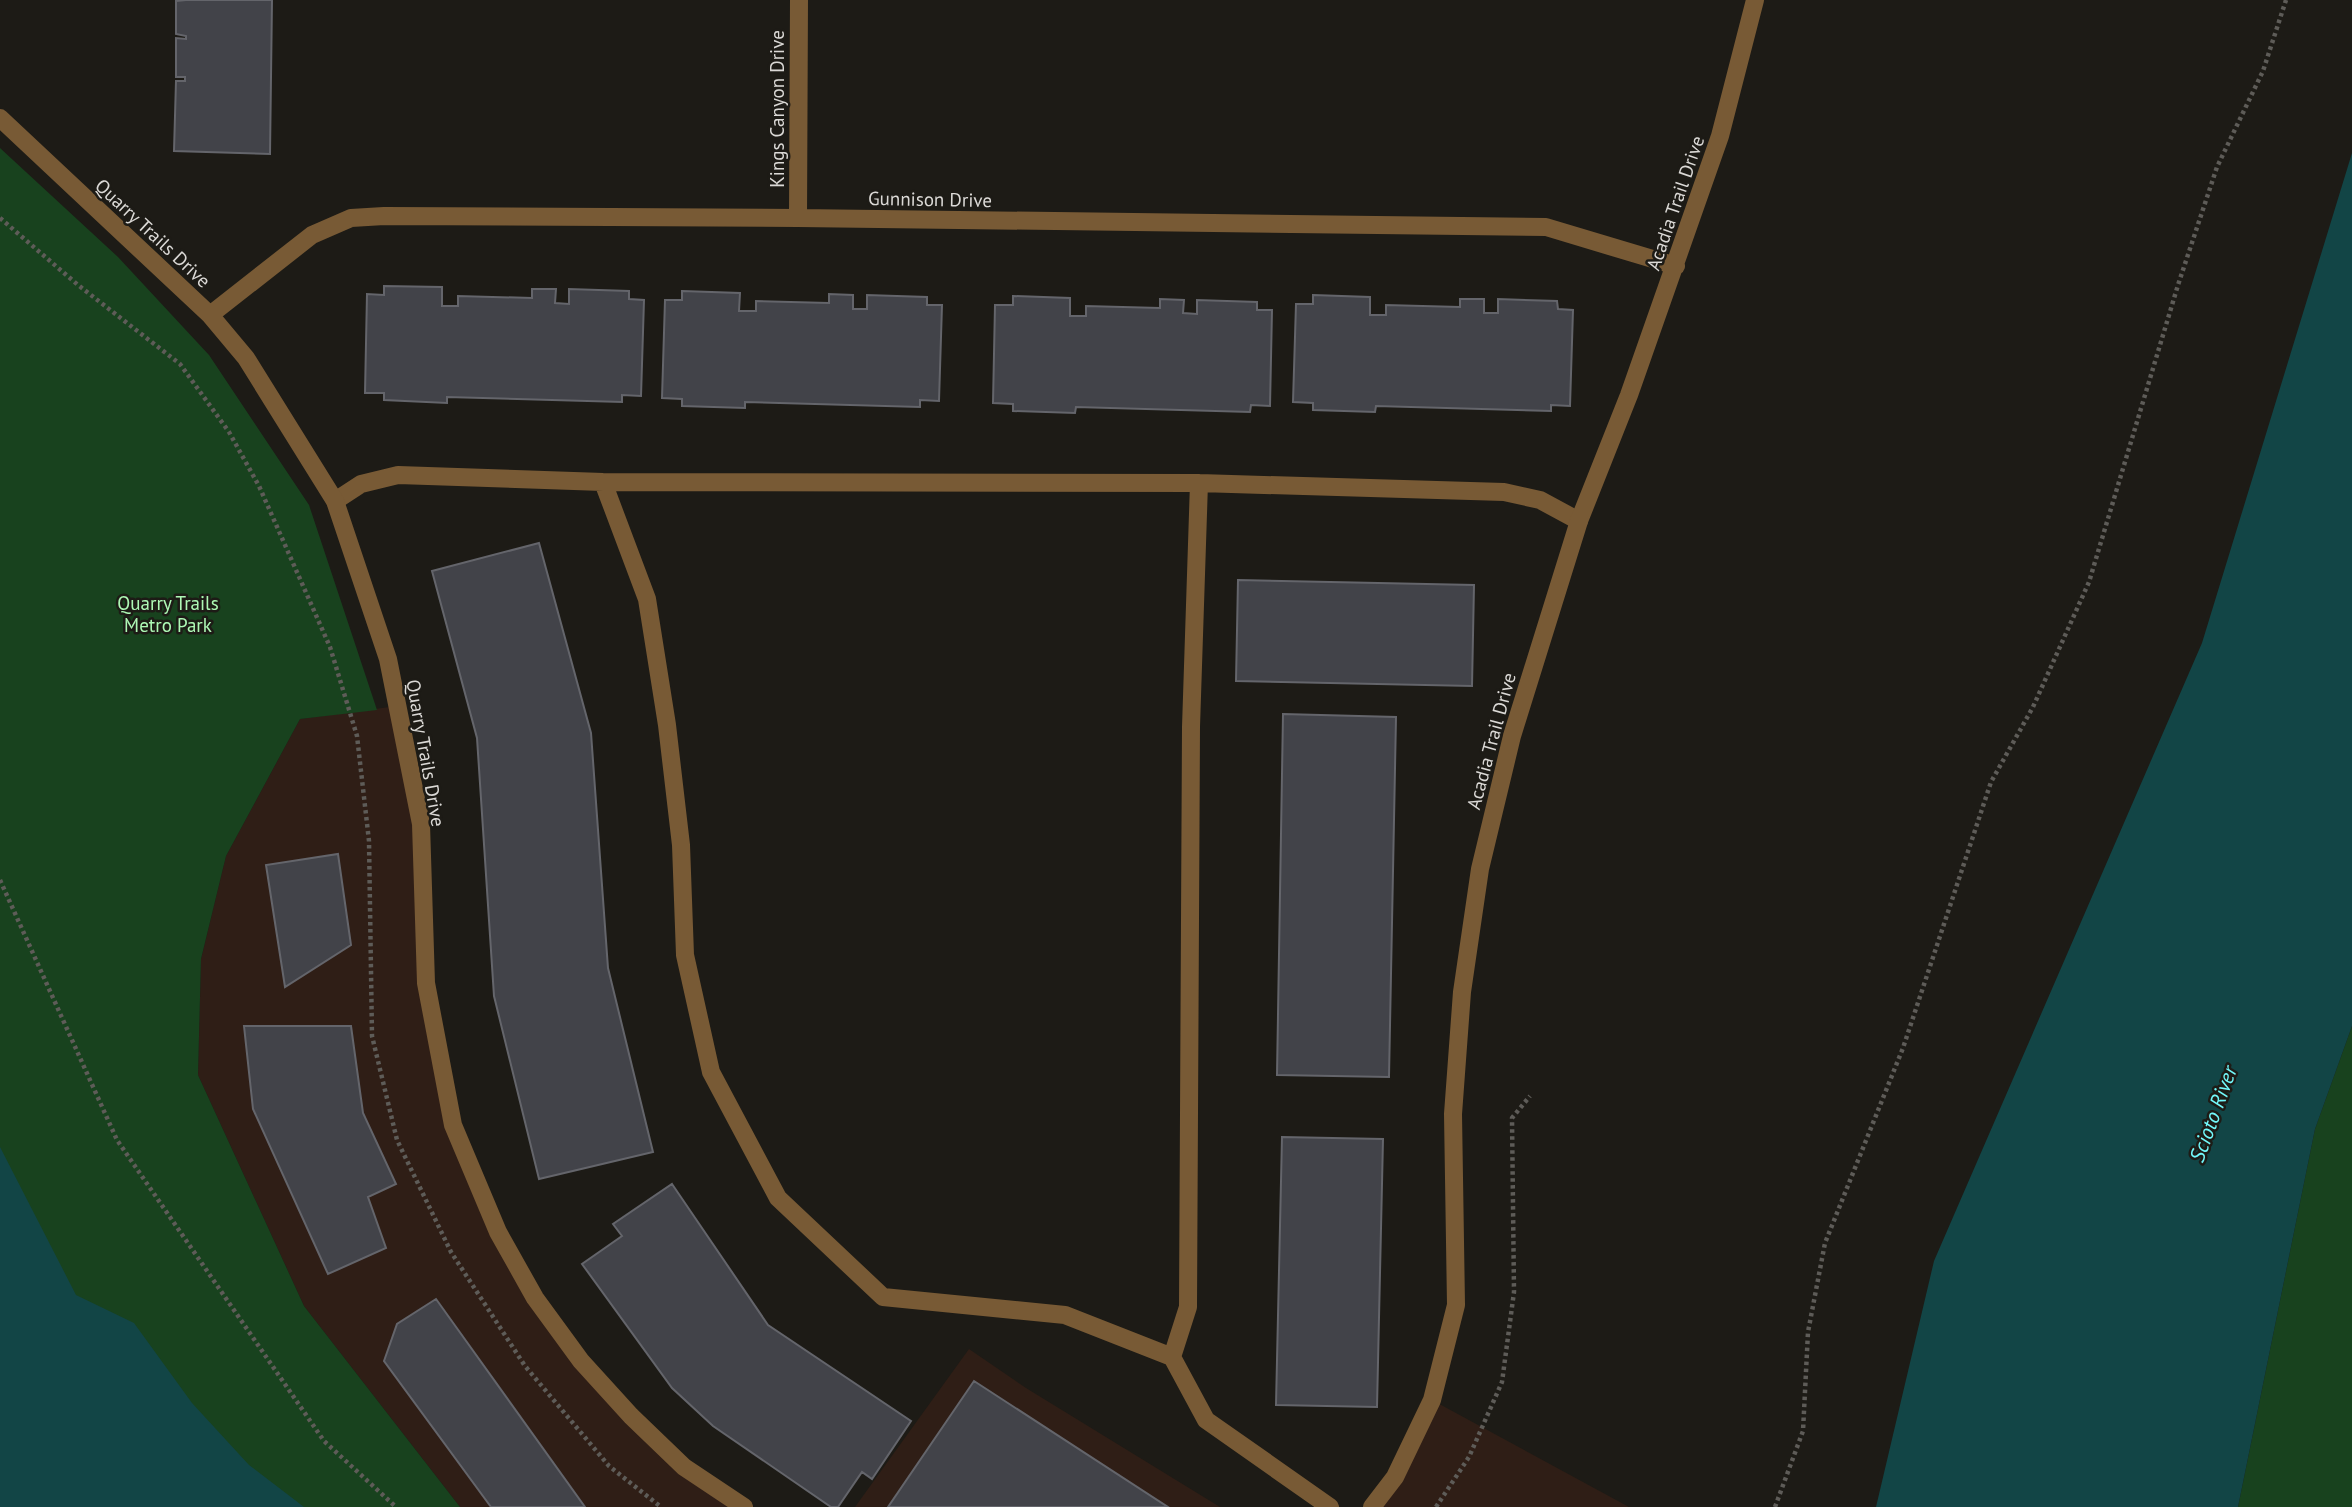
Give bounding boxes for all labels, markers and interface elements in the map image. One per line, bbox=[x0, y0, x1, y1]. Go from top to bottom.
street label: Kings Canyon Drive bbox=[765, 30, 789, 188]
street label: Acadia Trail Drive bbox=[1641, 133, 1709, 273]
street label: Quarry Trails Drive bbox=[90, 173, 216, 293]
street label: Gunnison Drive bbox=[868, 186, 992, 212]
park label: Quarry Trails Metro Park bbox=[117, 591, 219, 637]
street label: Acadia Trail Drive bbox=[1461, 670, 1521, 812]
street label: Quarry Trails Drive bbox=[401, 678, 451, 828]
water label: Scioto River bbox=[2183, 1060, 2244, 1166]

